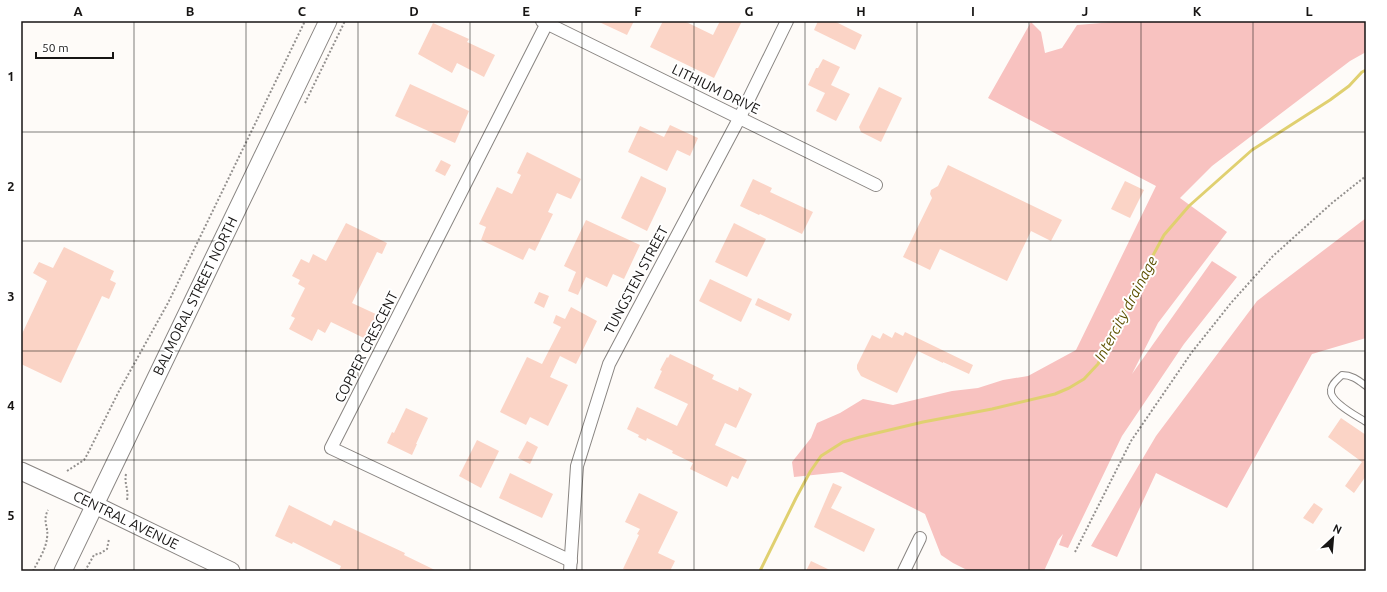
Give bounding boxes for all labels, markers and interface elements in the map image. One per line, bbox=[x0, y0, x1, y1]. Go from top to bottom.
text: A bbox=[73, 4, 83, 18]
text: B bbox=[186, 4, 195, 18]
text: C bbox=[298, 4, 307, 18]
text: D bbox=[409, 4, 419, 18]
text: E bbox=[522, 4, 530, 18]
text: F bbox=[634, 4, 642, 18]
text: G bbox=[745, 4, 754, 18]
text: H bbox=[856, 4, 866, 18]
text: I bbox=[971, 4, 975, 18]
text: J bbox=[1082, 4, 1088, 18]
text: K bbox=[1193, 4, 1202, 18]
text: L bbox=[1305, 4, 1313, 18]
scale bar bbox=[36, 34, 113, 60]
text: 50 m bbox=[42, 41, 69, 54]
street label: LITHIUM DRIVE bbox=[669, 61, 763, 117]
text: 1 bbox=[7, 69, 15, 83]
text: 2 bbox=[7, 179, 15, 193]
street label: BALMORAL STREET NORTH bbox=[150, 214, 240, 378]
street label: TUNGSTEN STREET bbox=[601, 223, 671, 337]
water label: Intercity drainage bbox=[1091, 253, 1161, 364]
text: 3 bbox=[7, 289, 15, 303]
street label: COPPER CRESCENT bbox=[331, 289, 401, 405]
text: 4 bbox=[7, 398, 15, 412]
street label: CENTRAL AVENUE bbox=[71, 488, 181, 553]
text: 5 bbox=[7, 508, 15, 522]
north arrow bbox=[1313, 518, 1353, 558]
text: N bbox=[1331, 522, 1344, 536]

